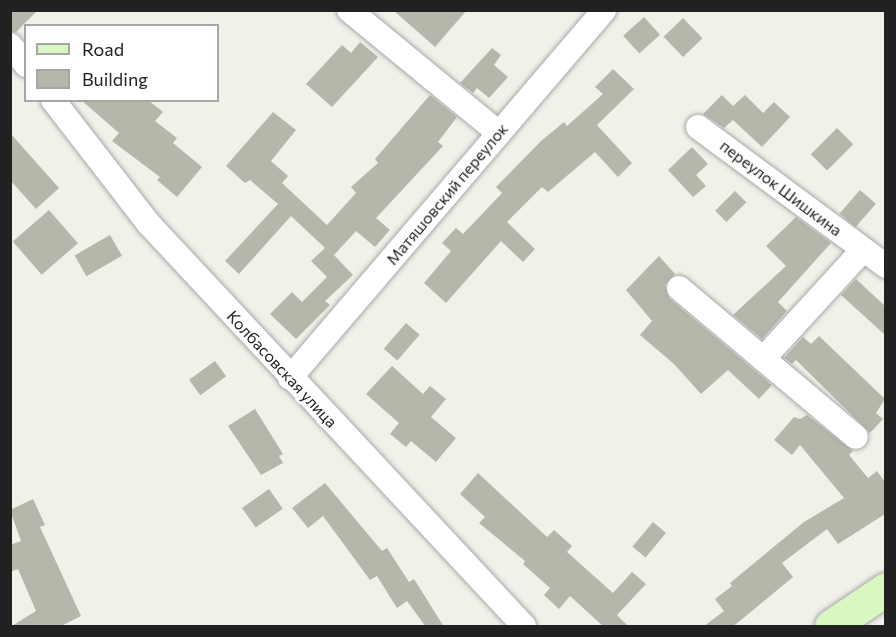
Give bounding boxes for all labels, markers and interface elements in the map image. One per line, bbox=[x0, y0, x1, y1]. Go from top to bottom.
legend bbox=[24, 24, 219, 102]
text: Road bbox=[82, 38, 124, 60]
text: Building bbox=[82, 68, 148, 90]
street label: Матяшовский переулок bbox=[382, 119, 512, 269]
street label: переулок Шишкина bbox=[716, 136, 846, 240]
street label: Колбасовская улица bbox=[223, 307, 341, 431]

